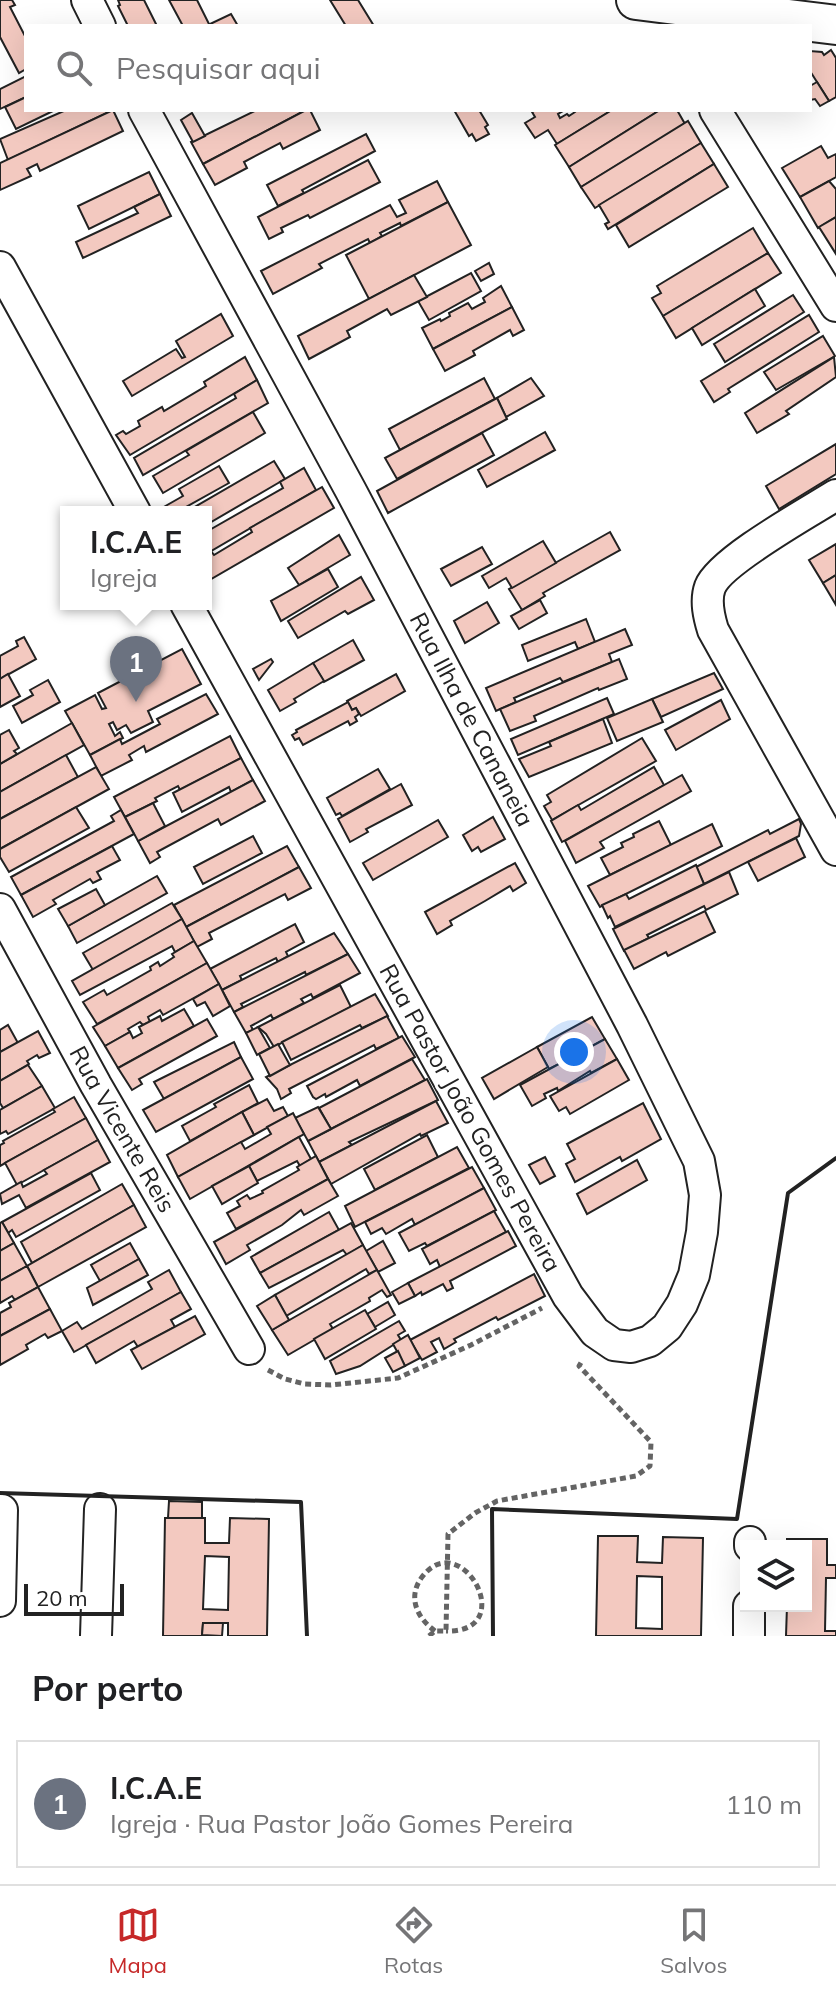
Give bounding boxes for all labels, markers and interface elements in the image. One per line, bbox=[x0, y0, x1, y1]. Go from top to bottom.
search box bbox=[24, 24, 812, 112]
icon: search bbox=[52, 46, 96, 90]
text: Pesquisar aqui bbox=[116, 49, 321, 87]
popup bbox=[60, 506, 212, 610]
text: I.C.A.E bbox=[90, 523, 182, 561]
text: Igreja bbox=[90, 561, 158, 594]
street label: Rua Ilha de Cananeia bbox=[404, 607, 541, 831]
pin: 1 bbox=[110, 636, 162, 702]
street label: Rua Pastor João Gomes Pereira bbox=[374, 958, 568, 1277]
your location bbox=[554, 1032, 594, 1072]
street label: Rua Vicente Reis bbox=[64, 1040, 183, 1218]
map controls bbox=[740, 1540, 812, 1612]
button: layers bbox=[740, 1540, 812, 1612]
scale bar bbox=[24, 1580, 124, 1616]
text: 20 m bbox=[36, 1584, 87, 1612]
text: Por perto bbox=[32, 1667, 183, 1710]
text: I.C.A.E bbox=[110, 1769, 202, 1807]
text: 1 bbox=[52, 1788, 68, 1821]
text: 110 m bbox=[726, 1788, 802, 1821]
text: Igreja · Rua Pastor João Gomes Pereira bbox=[110, 1807, 573, 1840]
tab: Mapa bbox=[109, 1903, 167, 1979]
tab: Rotas bbox=[384, 1903, 443, 1979]
tab: Salvos bbox=[660, 1903, 727, 1979]

